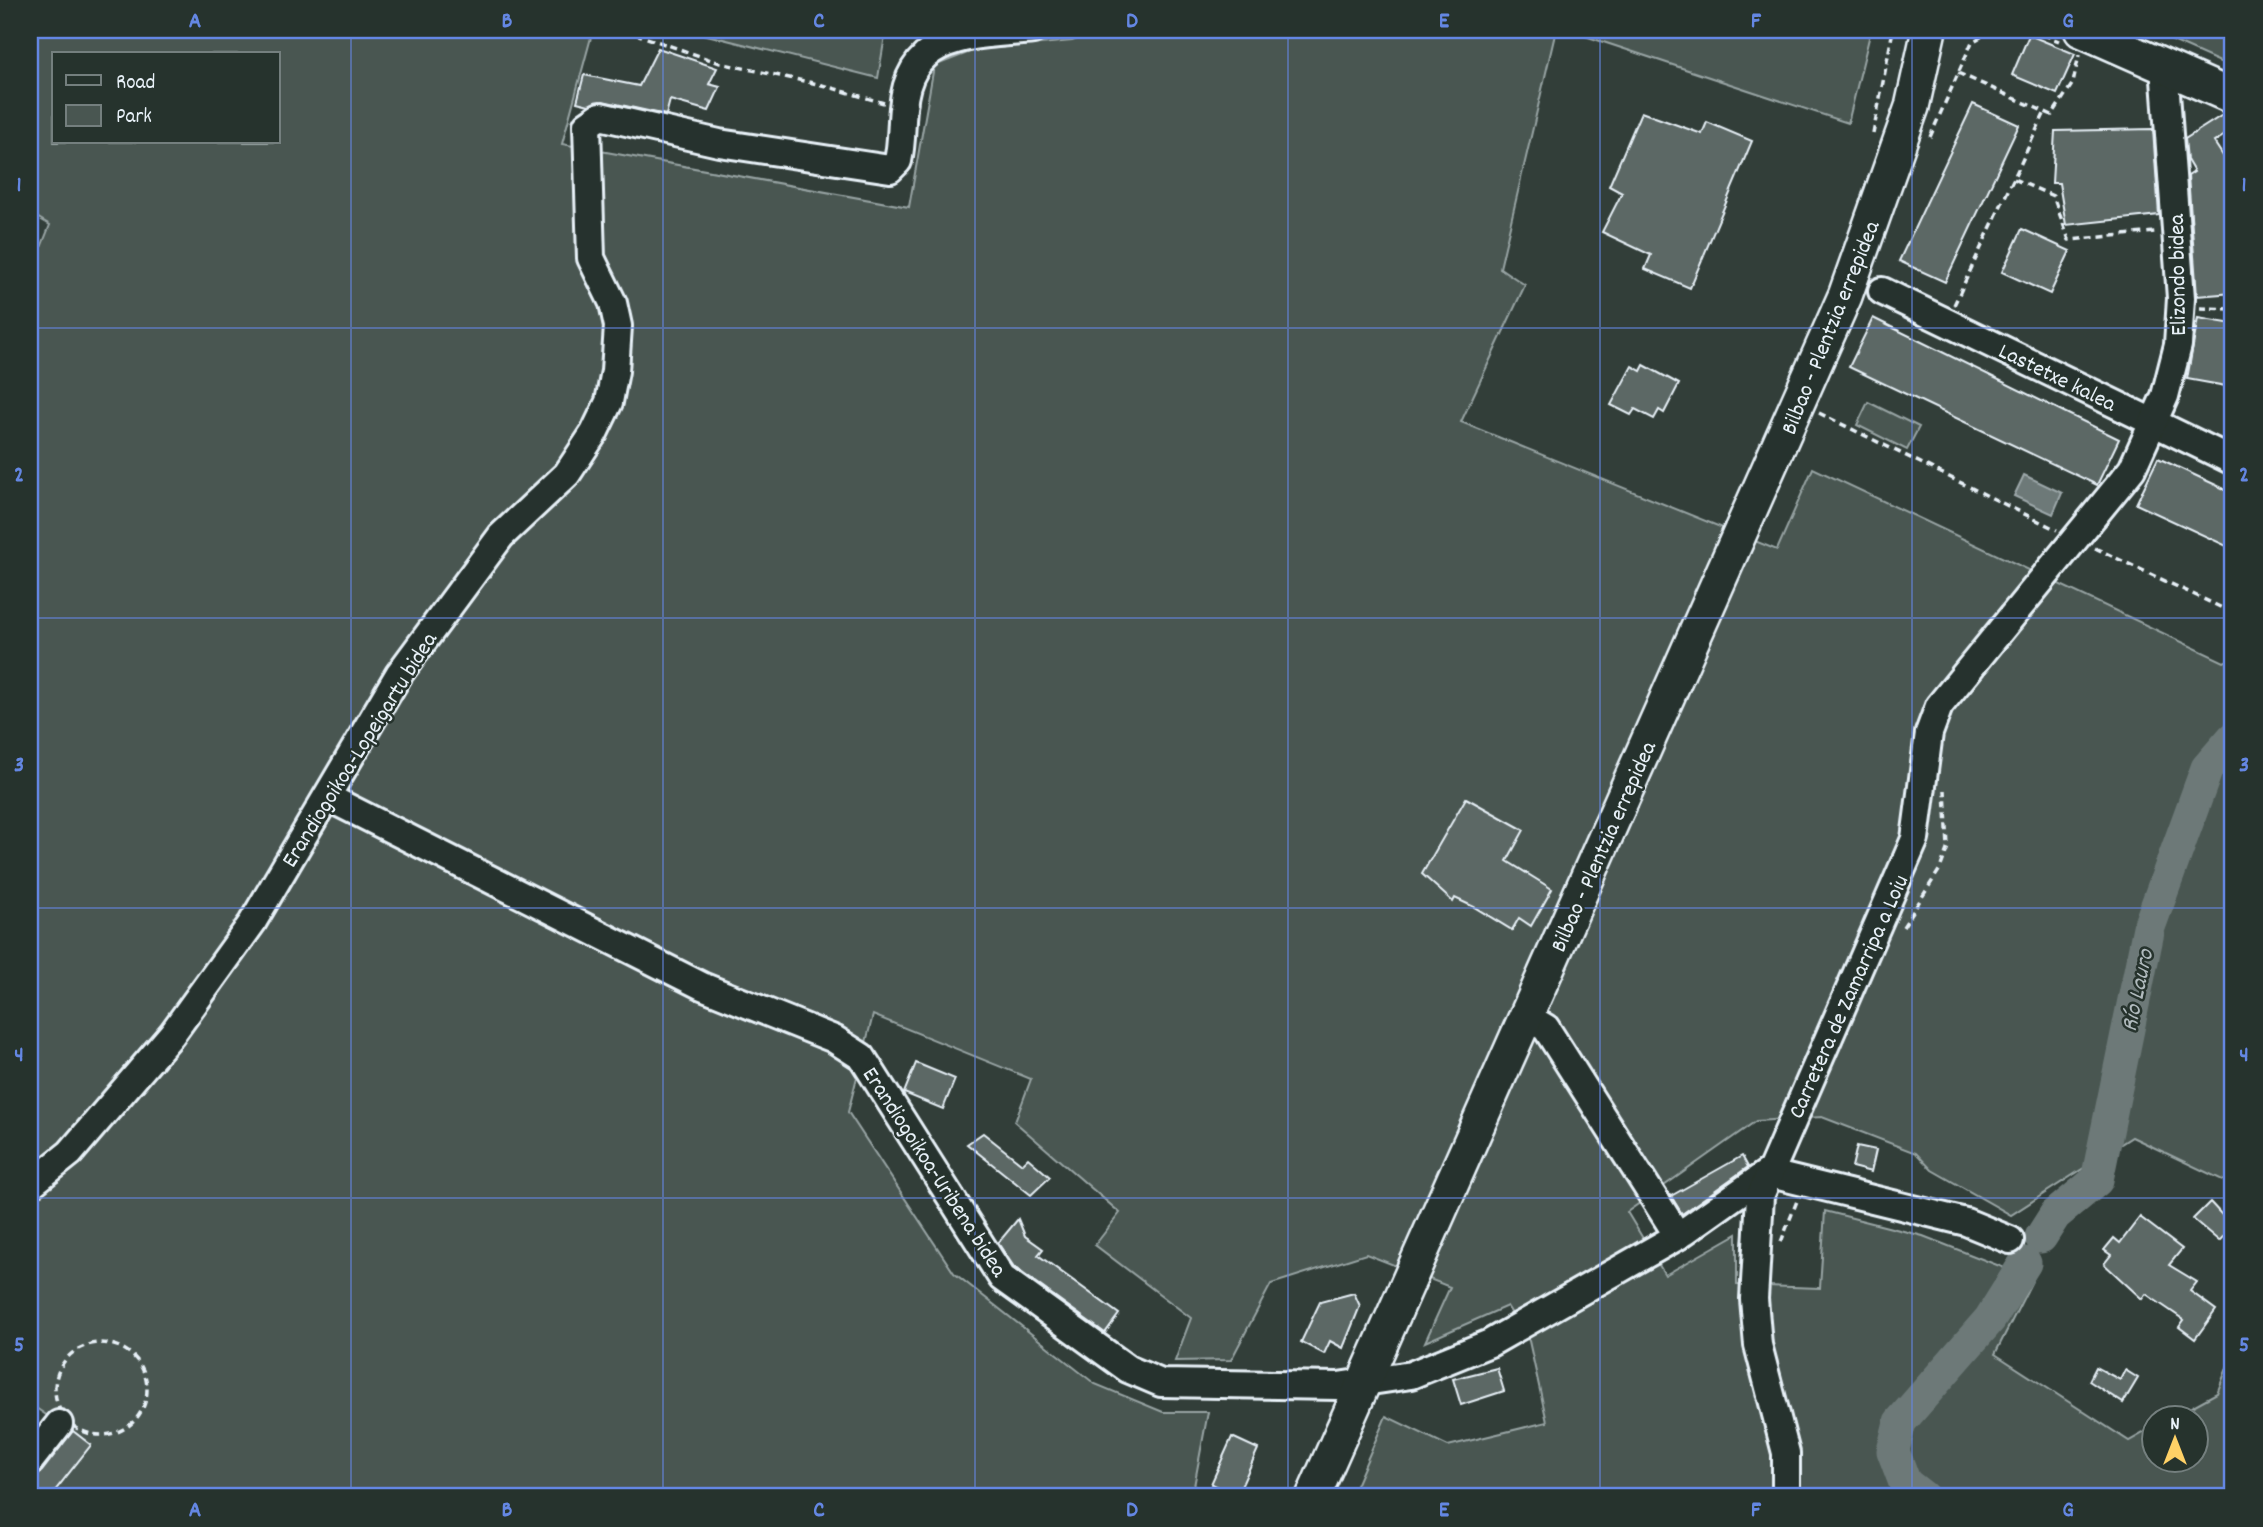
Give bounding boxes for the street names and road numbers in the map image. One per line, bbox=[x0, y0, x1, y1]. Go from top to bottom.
street label: Elizondo bidea bbox=[2162, 213, 2197, 336]
street label: Bilbao - Plentzia errepidea bbox=[1774, 215, 1891, 440]
street label: Lastetxe kalea bbox=[1992, 336, 2122, 422]
street label: Erandiogoikoa-Lopeigartu bidea bbox=[275, 626, 448, 875]
street label: Bilbao - Plentzia errepidea bbox=[1544, 735, 1667, 958]
street label: Carretera de Zamarripa a Loiu bbox=[1781, 870, 1919, 1125]
street label: Erandiogoikoa-Uribena bidea bbox=[853, 1061, 1014, 1286]

